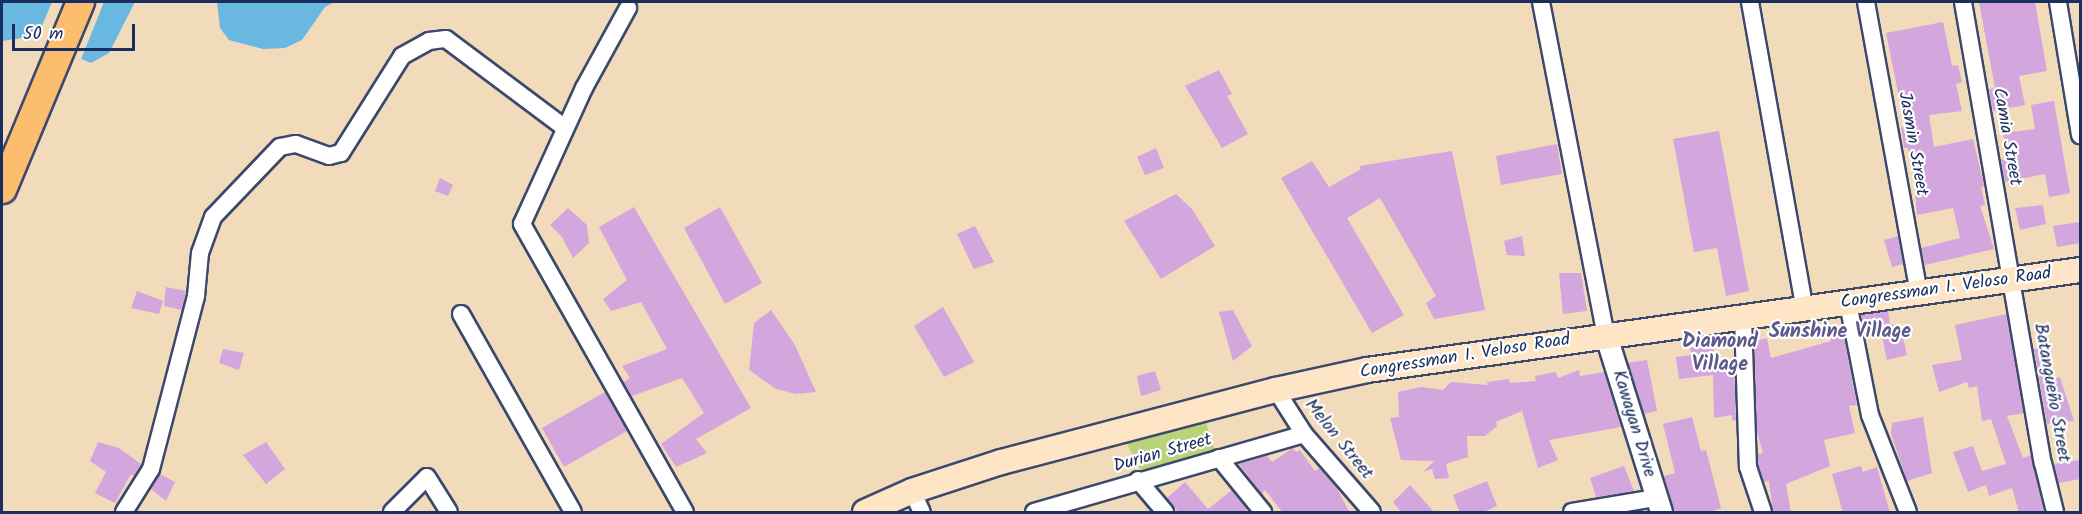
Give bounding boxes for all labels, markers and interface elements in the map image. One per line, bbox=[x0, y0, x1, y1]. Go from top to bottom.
scale bar bbox=[15, 12, 138, 50]
text: 50 m bbox=[23, 20, 63, 49]
street label: Camia Street bbox=[1987, 86, 2025, 188]
street label: Jasmin Street bbox=[1892, 90, 1932, 198]
street label: Congressman I. Veloso Road bbox=[1839, 264, 2053, 314]
district label: Sunshine Village bbox=[1769, 320, 1911, 344]
street label: Batangueño Street bbox=[2028, 322, 2074, 464]
street label: Congressman I. Veloso Road bbox=[1358, 330, 1572, 384]
district label: Diamond Village bbox=[1682, 331, 1758, 378]
street label: Kawayan Drive bbox=[1606, 368, 1660, 480]
street label: Melon Street bbox=[1299, 395, 1377, 485]
street label: Durian Street bbox=[1111, 430, 1215, 478]

